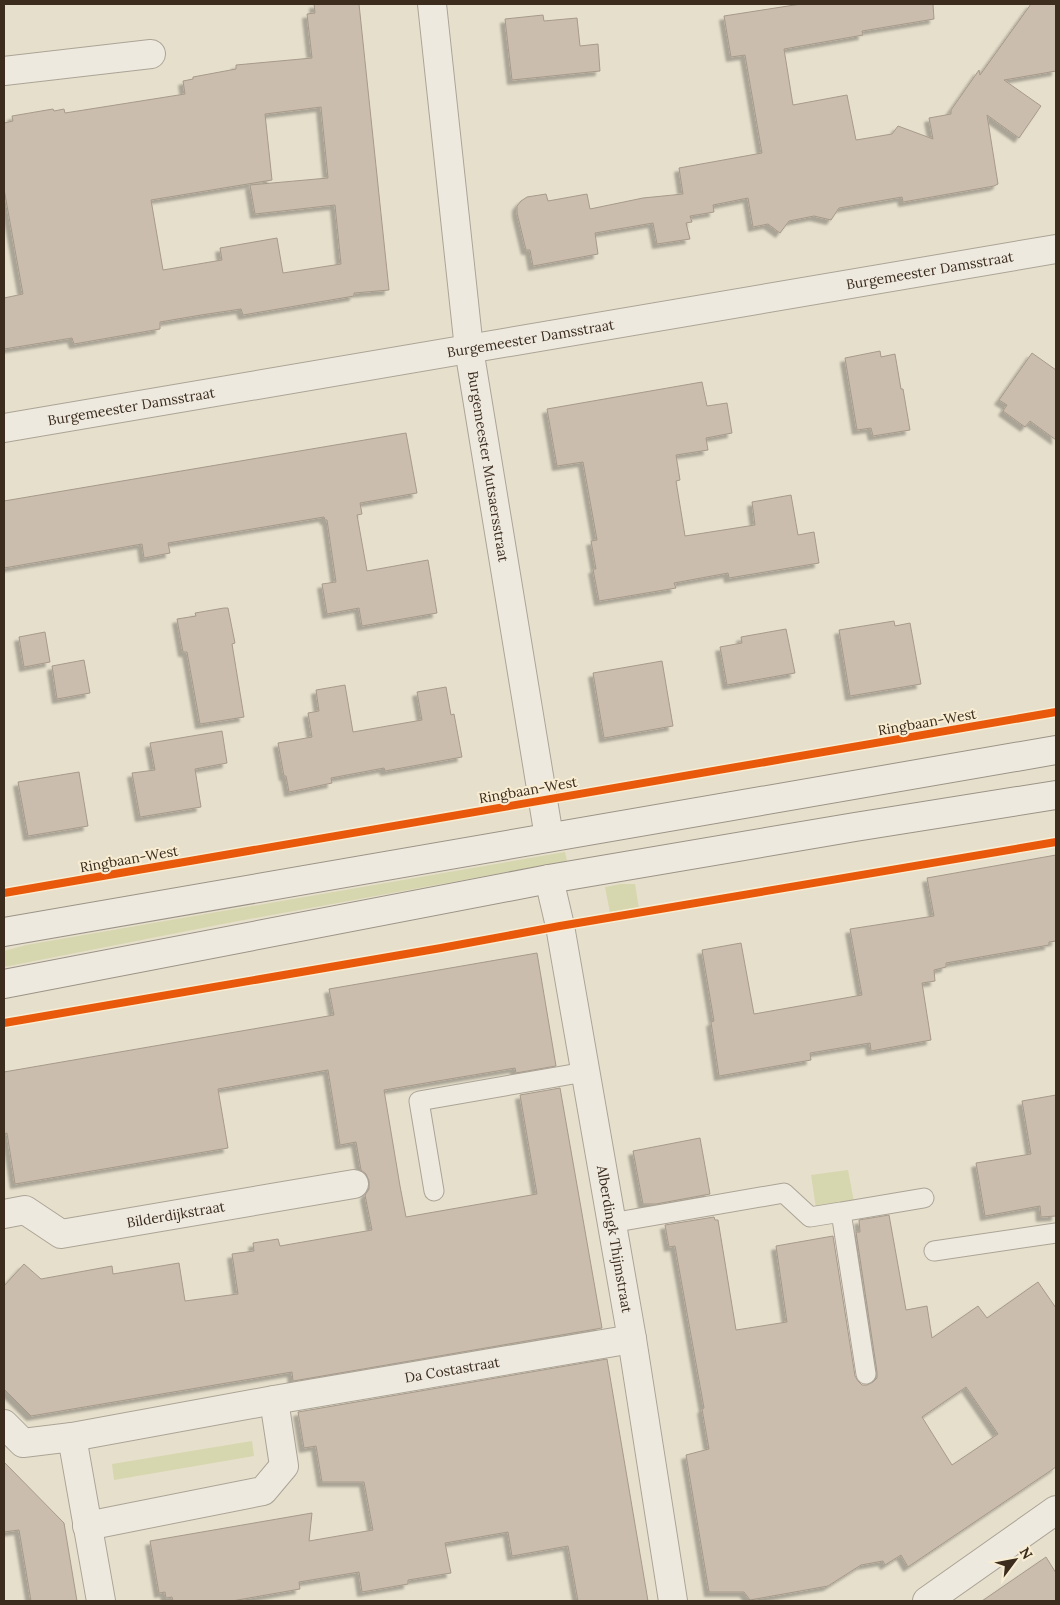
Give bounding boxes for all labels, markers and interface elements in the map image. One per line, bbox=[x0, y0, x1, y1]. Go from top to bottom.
street label: Burgemeester Damsstraat bbox=[845, 247, 1015, 294]
street label: Burgemeester Damsstraat bbox=[445, 315, 616, 362]
street label: Burgemeester Mutsaersstraat bbox=[464, 370, 513, 564]
street label: Burgemeester Damsstraat bbox=[46, 383, 217, 429]
street label: Ringbaan-West bbox=[876, 704, 978, 740]
street label: Ringbaan-West bbox=[477, 772, 579, 808]
street label: Ringbaan-West bbox=[78, 841, 180, 877]
street label: Alberdingk Thijmstraat bbox=[593, 1163, 636, 1315]
street label: Bilderdijkstraat bbox=[125, 1197, 227, 1232]
street label: Da Costastraat bbox=[403, 1353, 502, 1387]
north arrow bbox=[990, 1535, 1040, 1585]
text: N bbox=[1016, 1544, 1037, 1563]

